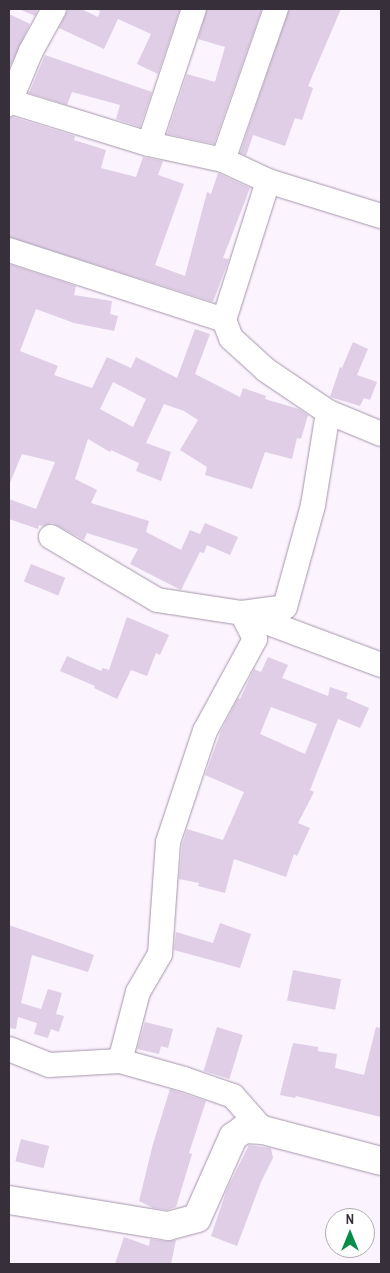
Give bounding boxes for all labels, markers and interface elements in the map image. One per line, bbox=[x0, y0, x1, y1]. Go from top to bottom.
north arrow bbox=[325, 1208, 375, 1258]
text: N bbox=[346, 1210, 354, 1228]

